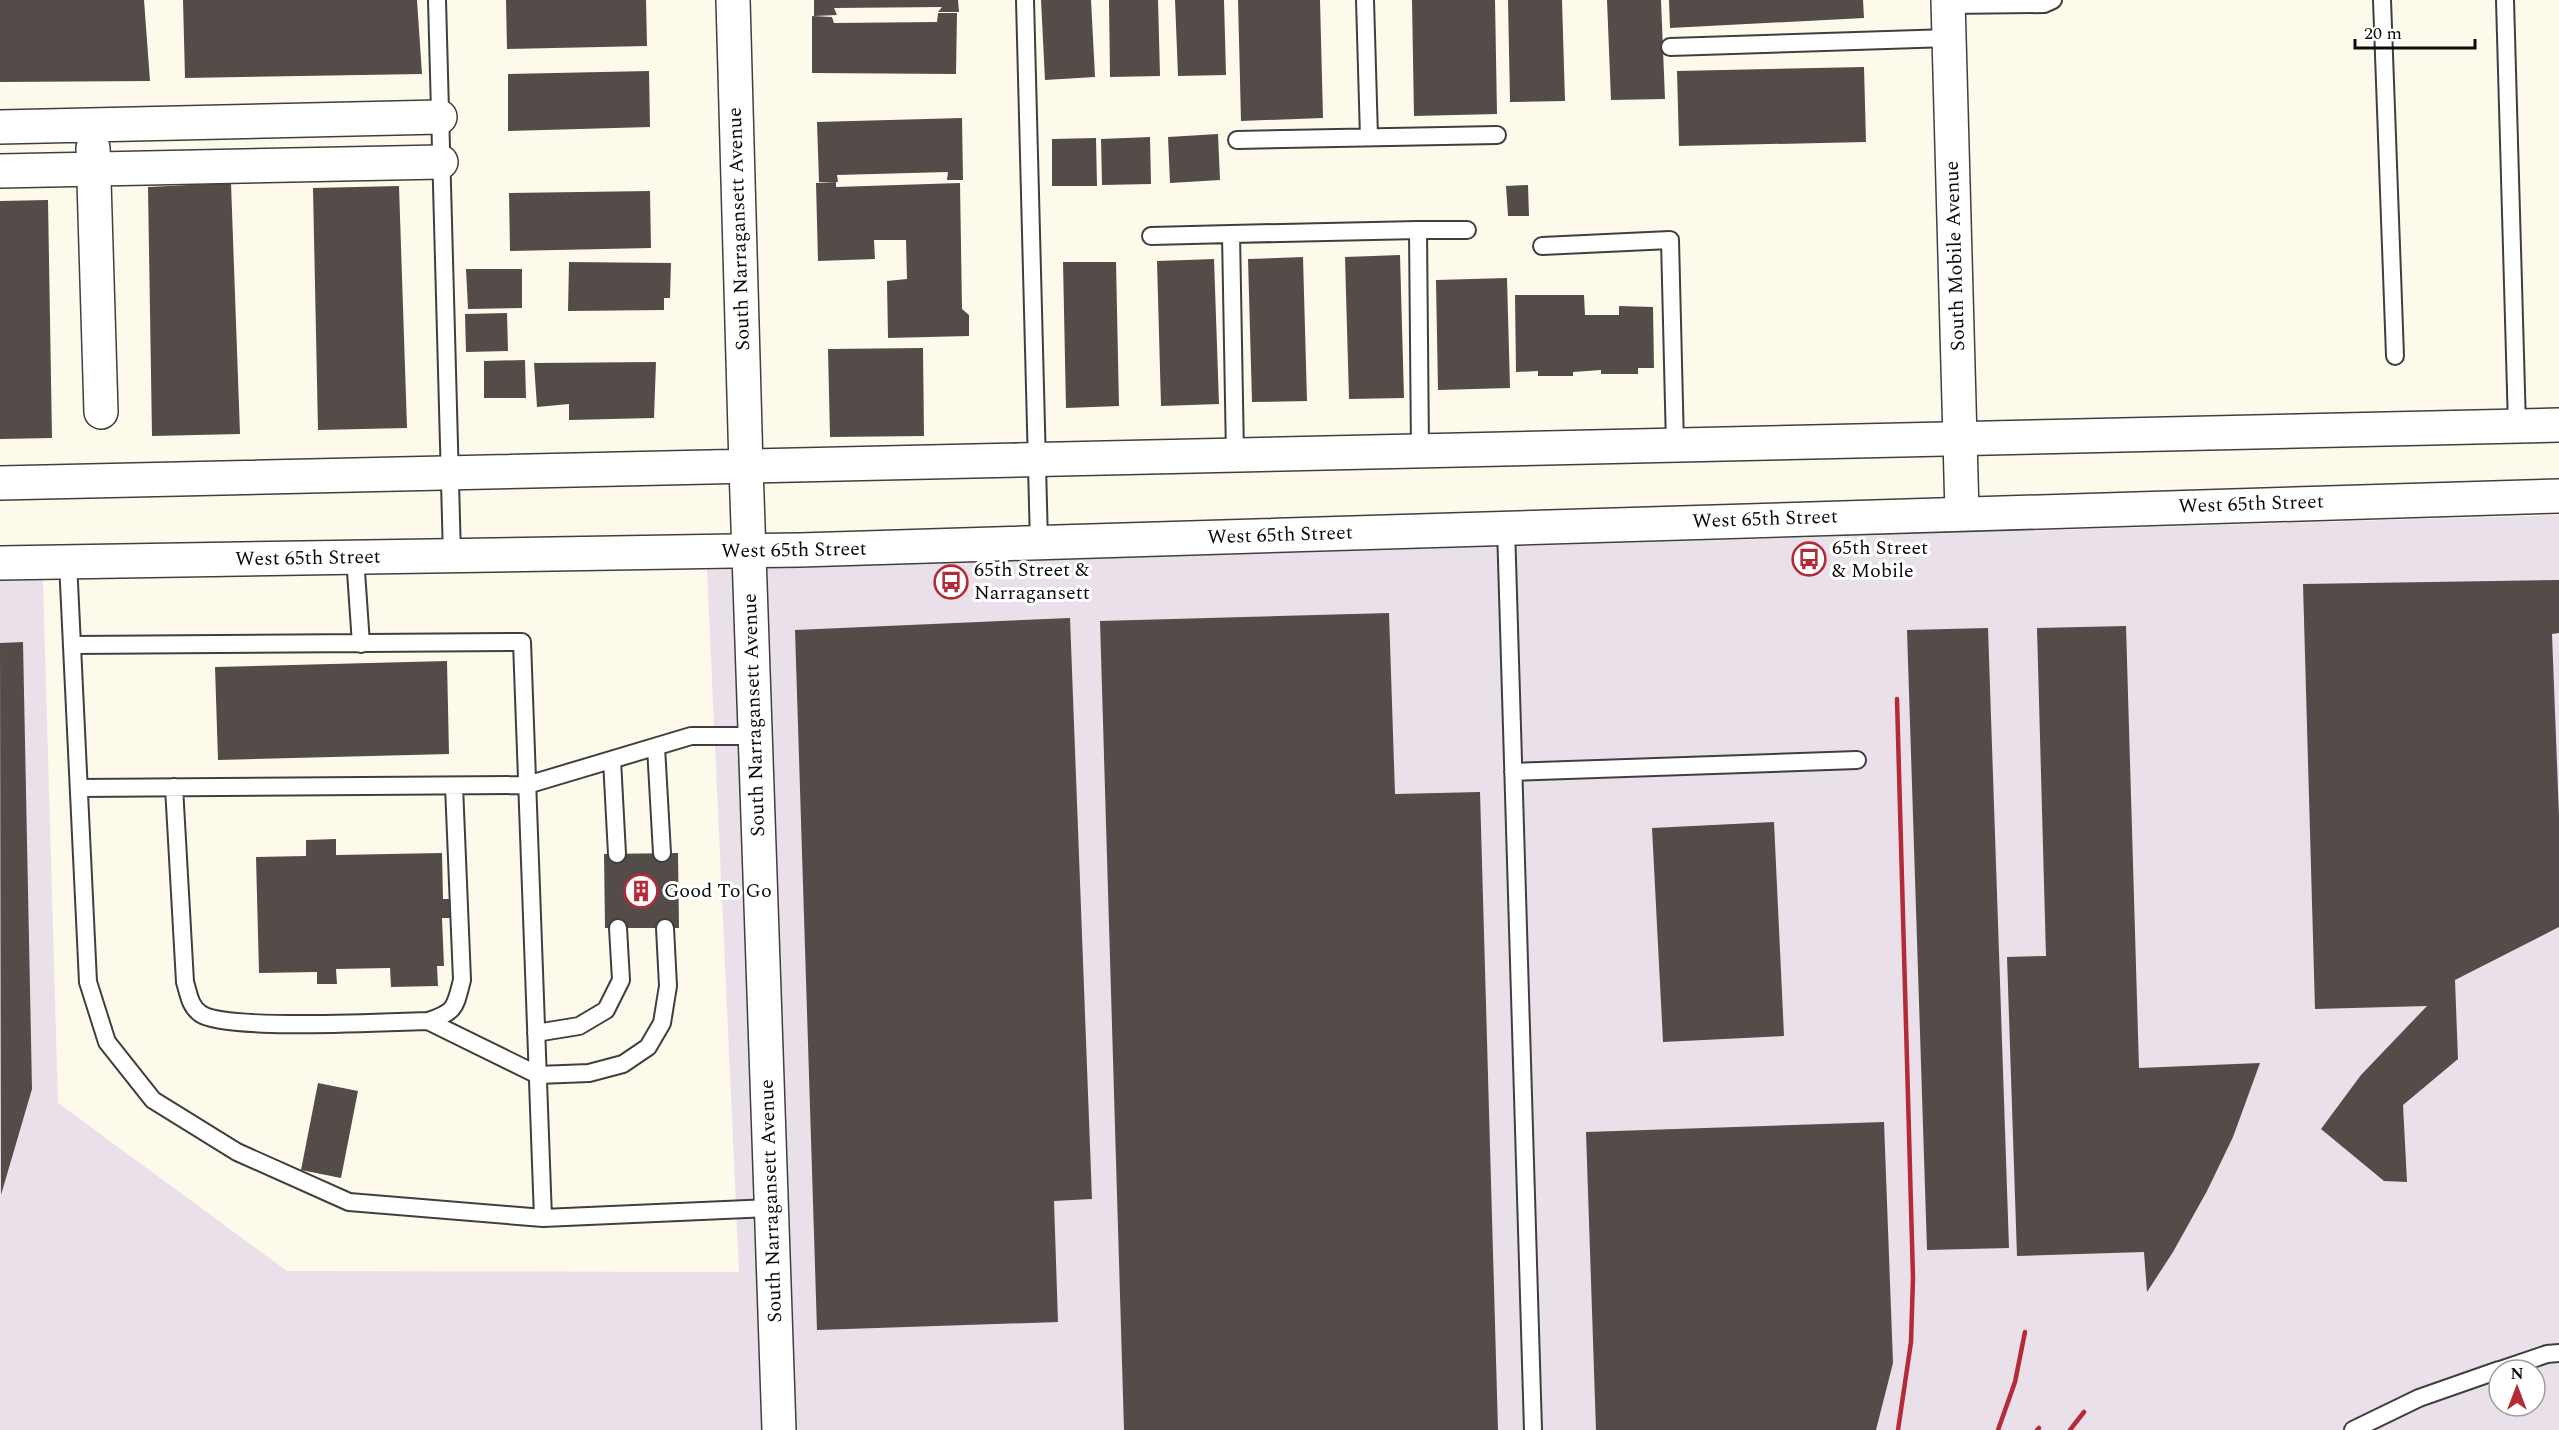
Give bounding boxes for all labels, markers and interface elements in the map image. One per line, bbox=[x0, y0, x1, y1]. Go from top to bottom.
scale bar bbox=[2355, 12, 2475, 50]
text: 20 m bbox=[2364, 20, 2402, 47]
street label: South Narragansett Avenue bbox=[720, 107, 758, 351]
street label: South Mobile Avenue bbox=[1937, 160, 1973, 352]
street label: West 65th Street bbox=[2178, 486, 2324, 522]
street label: West 65th Street bbox=[1692, 501, 1838, 537]
street label: West 65th Street bbox=[1207, 517, 1353, 553]
place label: 65th Street & Mobile bbox=[1832, 533, 1928, 586]
street label: West 65th Street bbox=[721, 534, 867, 566]
bus stop icon: 65th Street & Mobile bbox=[1791, 541, 1827, 577]
street label: West 65th Street bbox=[235, 542, 381, 574]
place label: 65th Street & Narragansett bbox=[974, 555, 1090, 608]
bus stop icon: 65th Street & Narragansett bbox=[933, 564, 969, 600]
street label: South Narragansett Avenue bbox=[735, 593, 773, 837]
building icon: Good To Go bbox=[623, 873, 659, 909]
place label: Good To Go bbox=[664, 876, 772, 906]
street label: South Narragansett Avenue bbox=[752, 1079, 790, 1323]
north arrow bbox=[2487, 1358, 2547, 1418]
text: N bbox=[2510, 1362, 2524, 1386]

